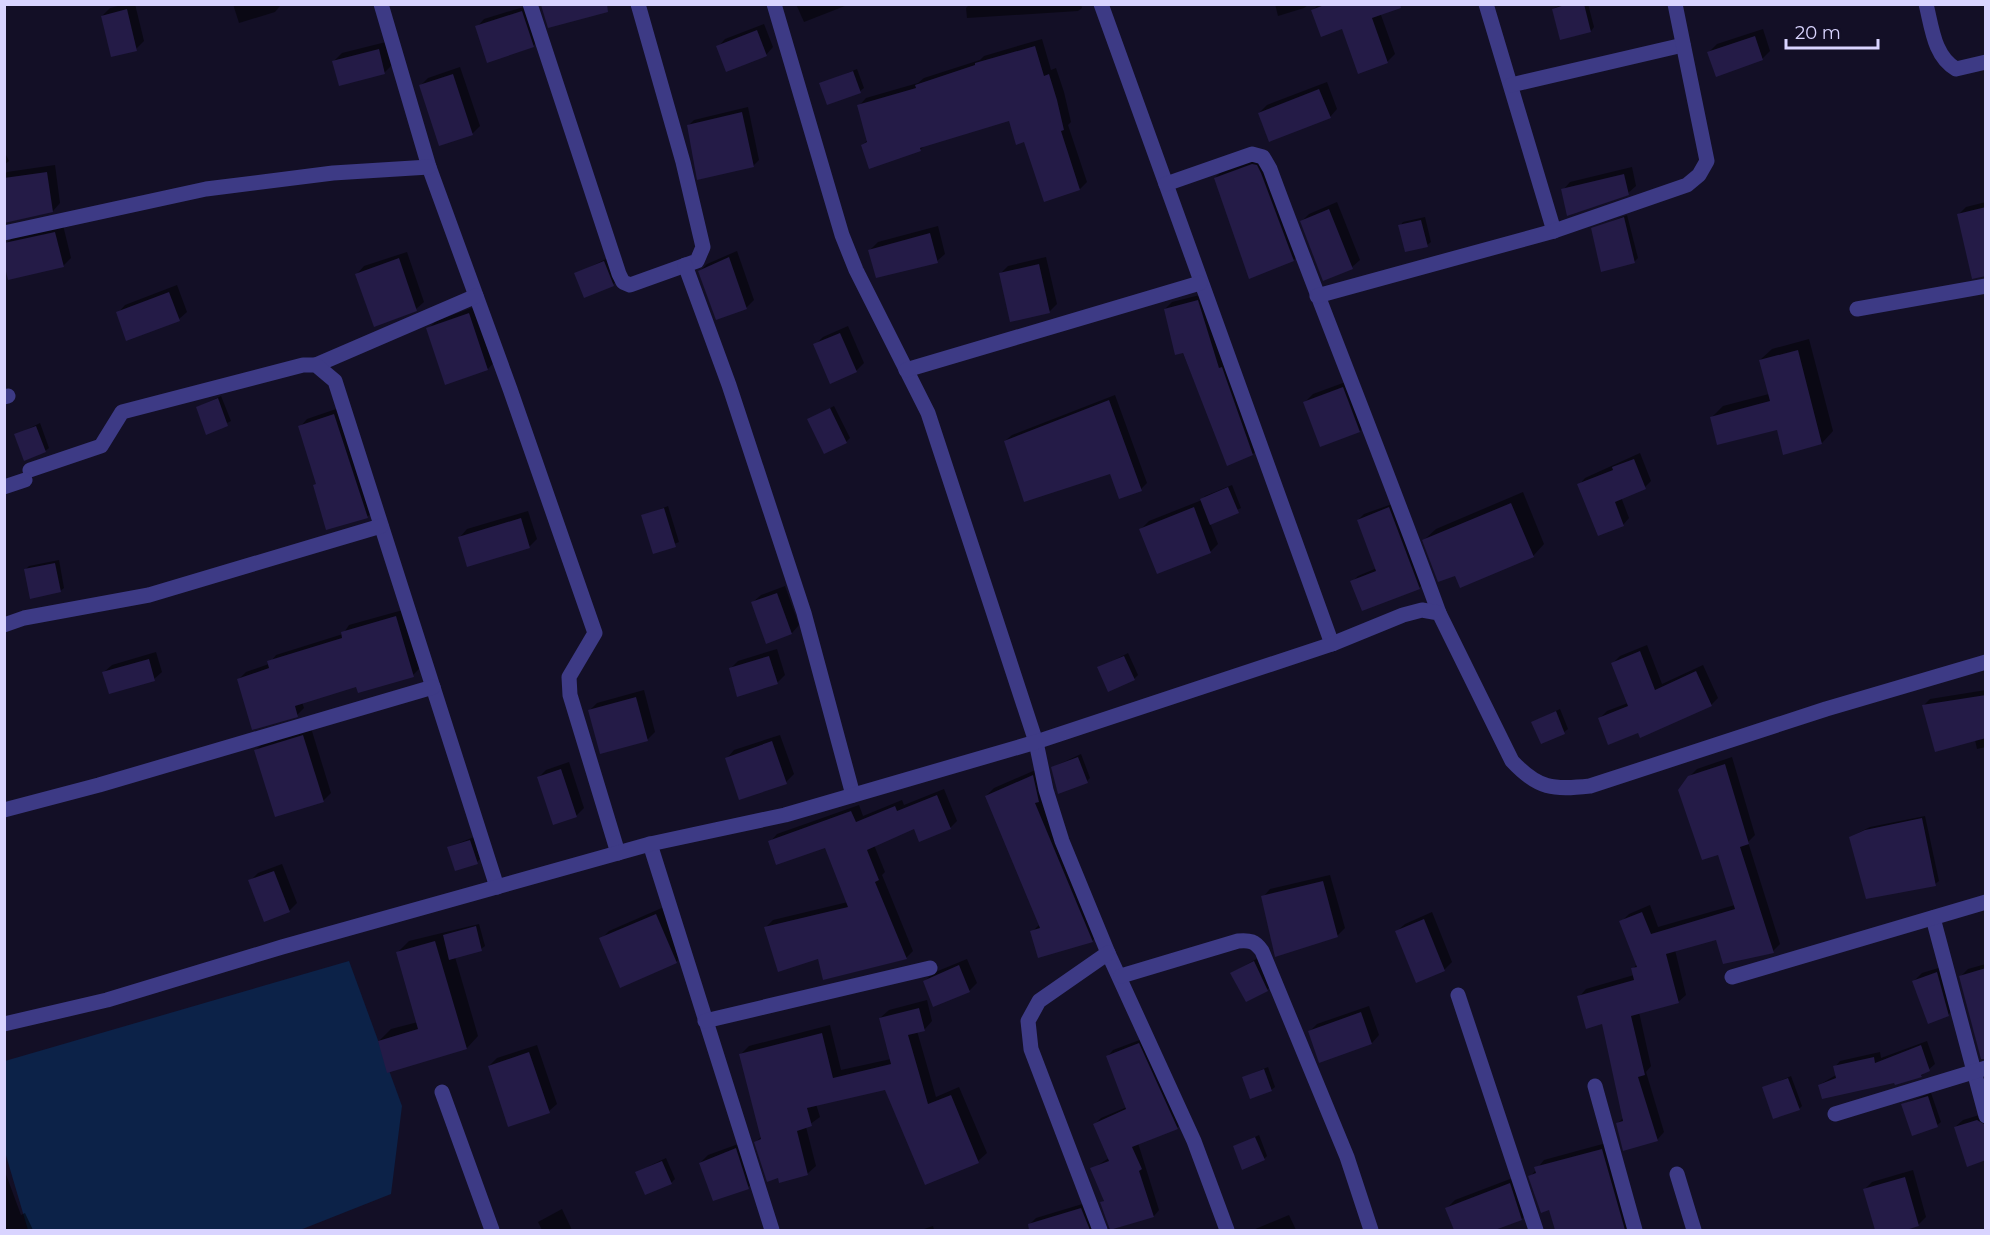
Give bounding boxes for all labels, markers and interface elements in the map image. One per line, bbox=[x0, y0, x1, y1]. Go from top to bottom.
scale bar bbox=[1786, 12, 1878, 50]
text: 20 m bbox=[1795, 22, 1841, 44]

